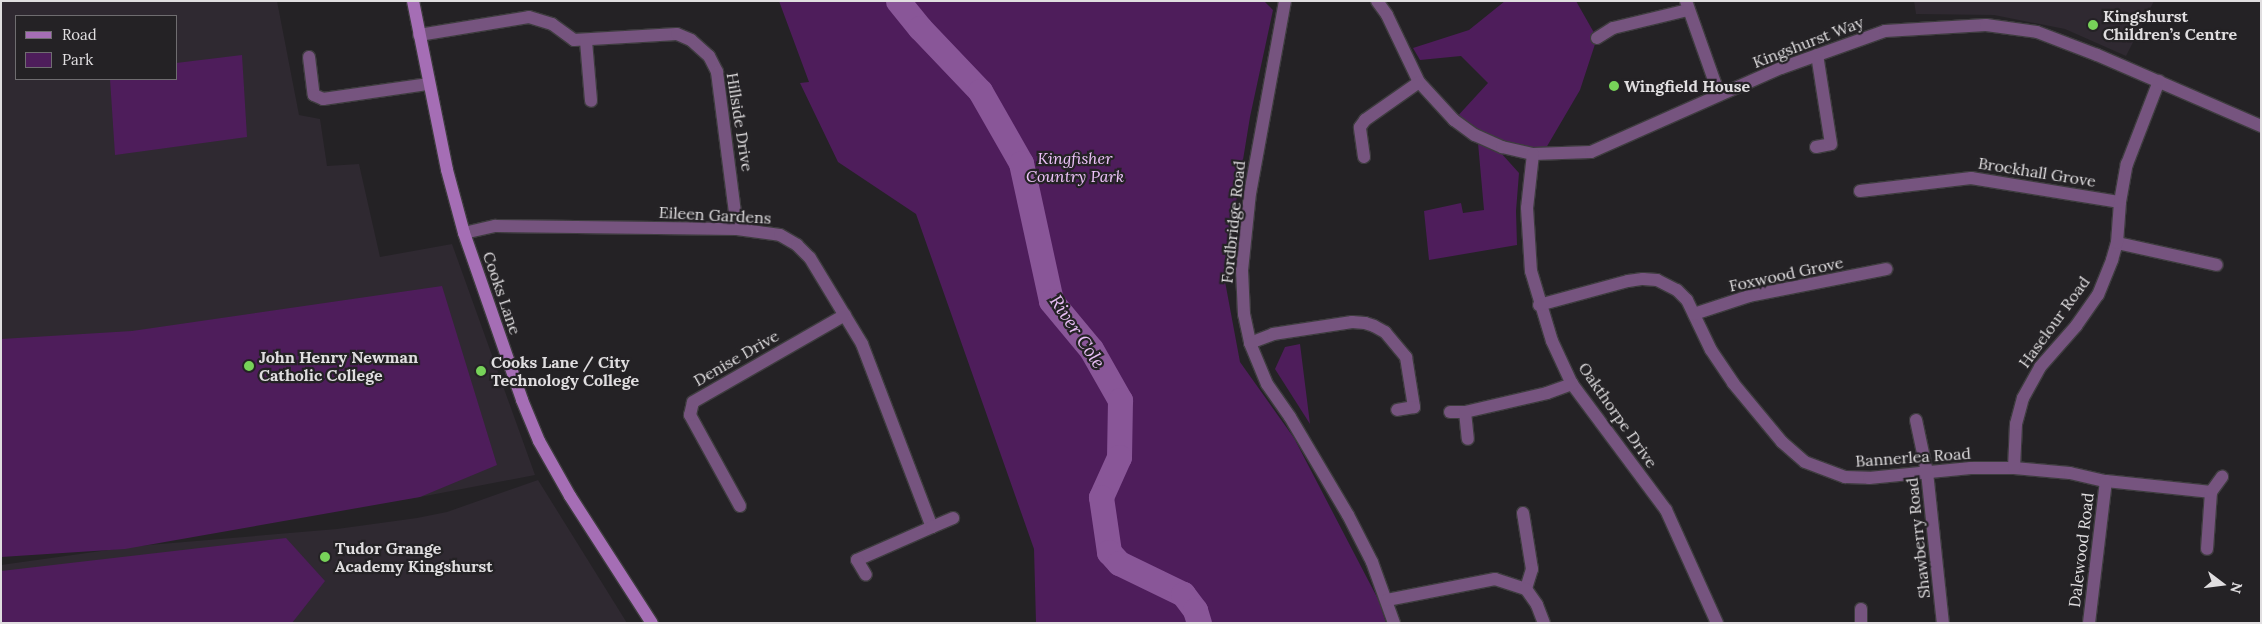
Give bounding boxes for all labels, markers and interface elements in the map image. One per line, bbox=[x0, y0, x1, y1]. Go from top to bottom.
place label: Kingshurst Children’s Centre bbox=[2103, 6, 2237, 44]
street label: Kingshurst Way bbox=[1750, 12, 1866, 72]
legend bbox=[15, 15, 178, 80]
marker: Kingshurst Children’s Centre bbox=[2087, 19, 2099, 31]
text: Road bbox=[62, 25, 97, 44]
text: Park bbox=[62, 50, 93, 69]
street label: Hillside Drive bbox=[723, 71, 757, 173]
place label: Wingfield House bbox=[1624, 76, 1750, 96]
marker: Wingfield House bbox=[1608, 80, 1620, 92]
park label: Kingfisher Country Park bbox=[1026, 148, 1124, 186]
street label: Brockhall Grove bbox=[1977, 153, 2097, 191]
street label: Fordbridge Road bbox=[1217, 160, 1249, 284]
street label: Eileen Gardens bbox=[658, 202, 772, 228]
street label: Cooks Lane bbox=[479, 249, 525, 337]
street label: Foxwood Grove bbox=[1727, 253, 1845, 295]
street label: Haselour Road bbox=[2014, 273, 2094, 371]
water label: River Cole bbox=[1045, 291, 1109, 373]
street label: Denise Drive bbox=[690, 326, 782, 390]
place label: John Henry Newman Catholic College bbox=[259, 347, 418, 385]
place label: Cooks Lane / City Technology College bbox=[491, 352, 639, 390]
street label: Oakthorpe Drive bbox=[1575, 359, 1661, 471]
marker: John Henry Newman Catholic College bbox=[243, 360, 255, 372]
marker: Cooks Lane / City Technology College bbox=[475, 365, 487, 377]
street label: Bannerlea Road bbox=[1855, 443, 1971, 471]
street label: Shawberry Road bbox=[1902, 477, 1934, 599]
street label: Dalewood Road bbox=[2064, 492, 2098, 608]
place label: Tudor Grange Academy Kingshurst bbox=[335, 538, 493, 576]
marker: Tudor Grange Academy Kingshurst bbox=[319, 551, 331, 563]
north arrow bbox=[2197, 559, 2247, 609]
text: N bbox=[2226, 580, 2247, 595]

